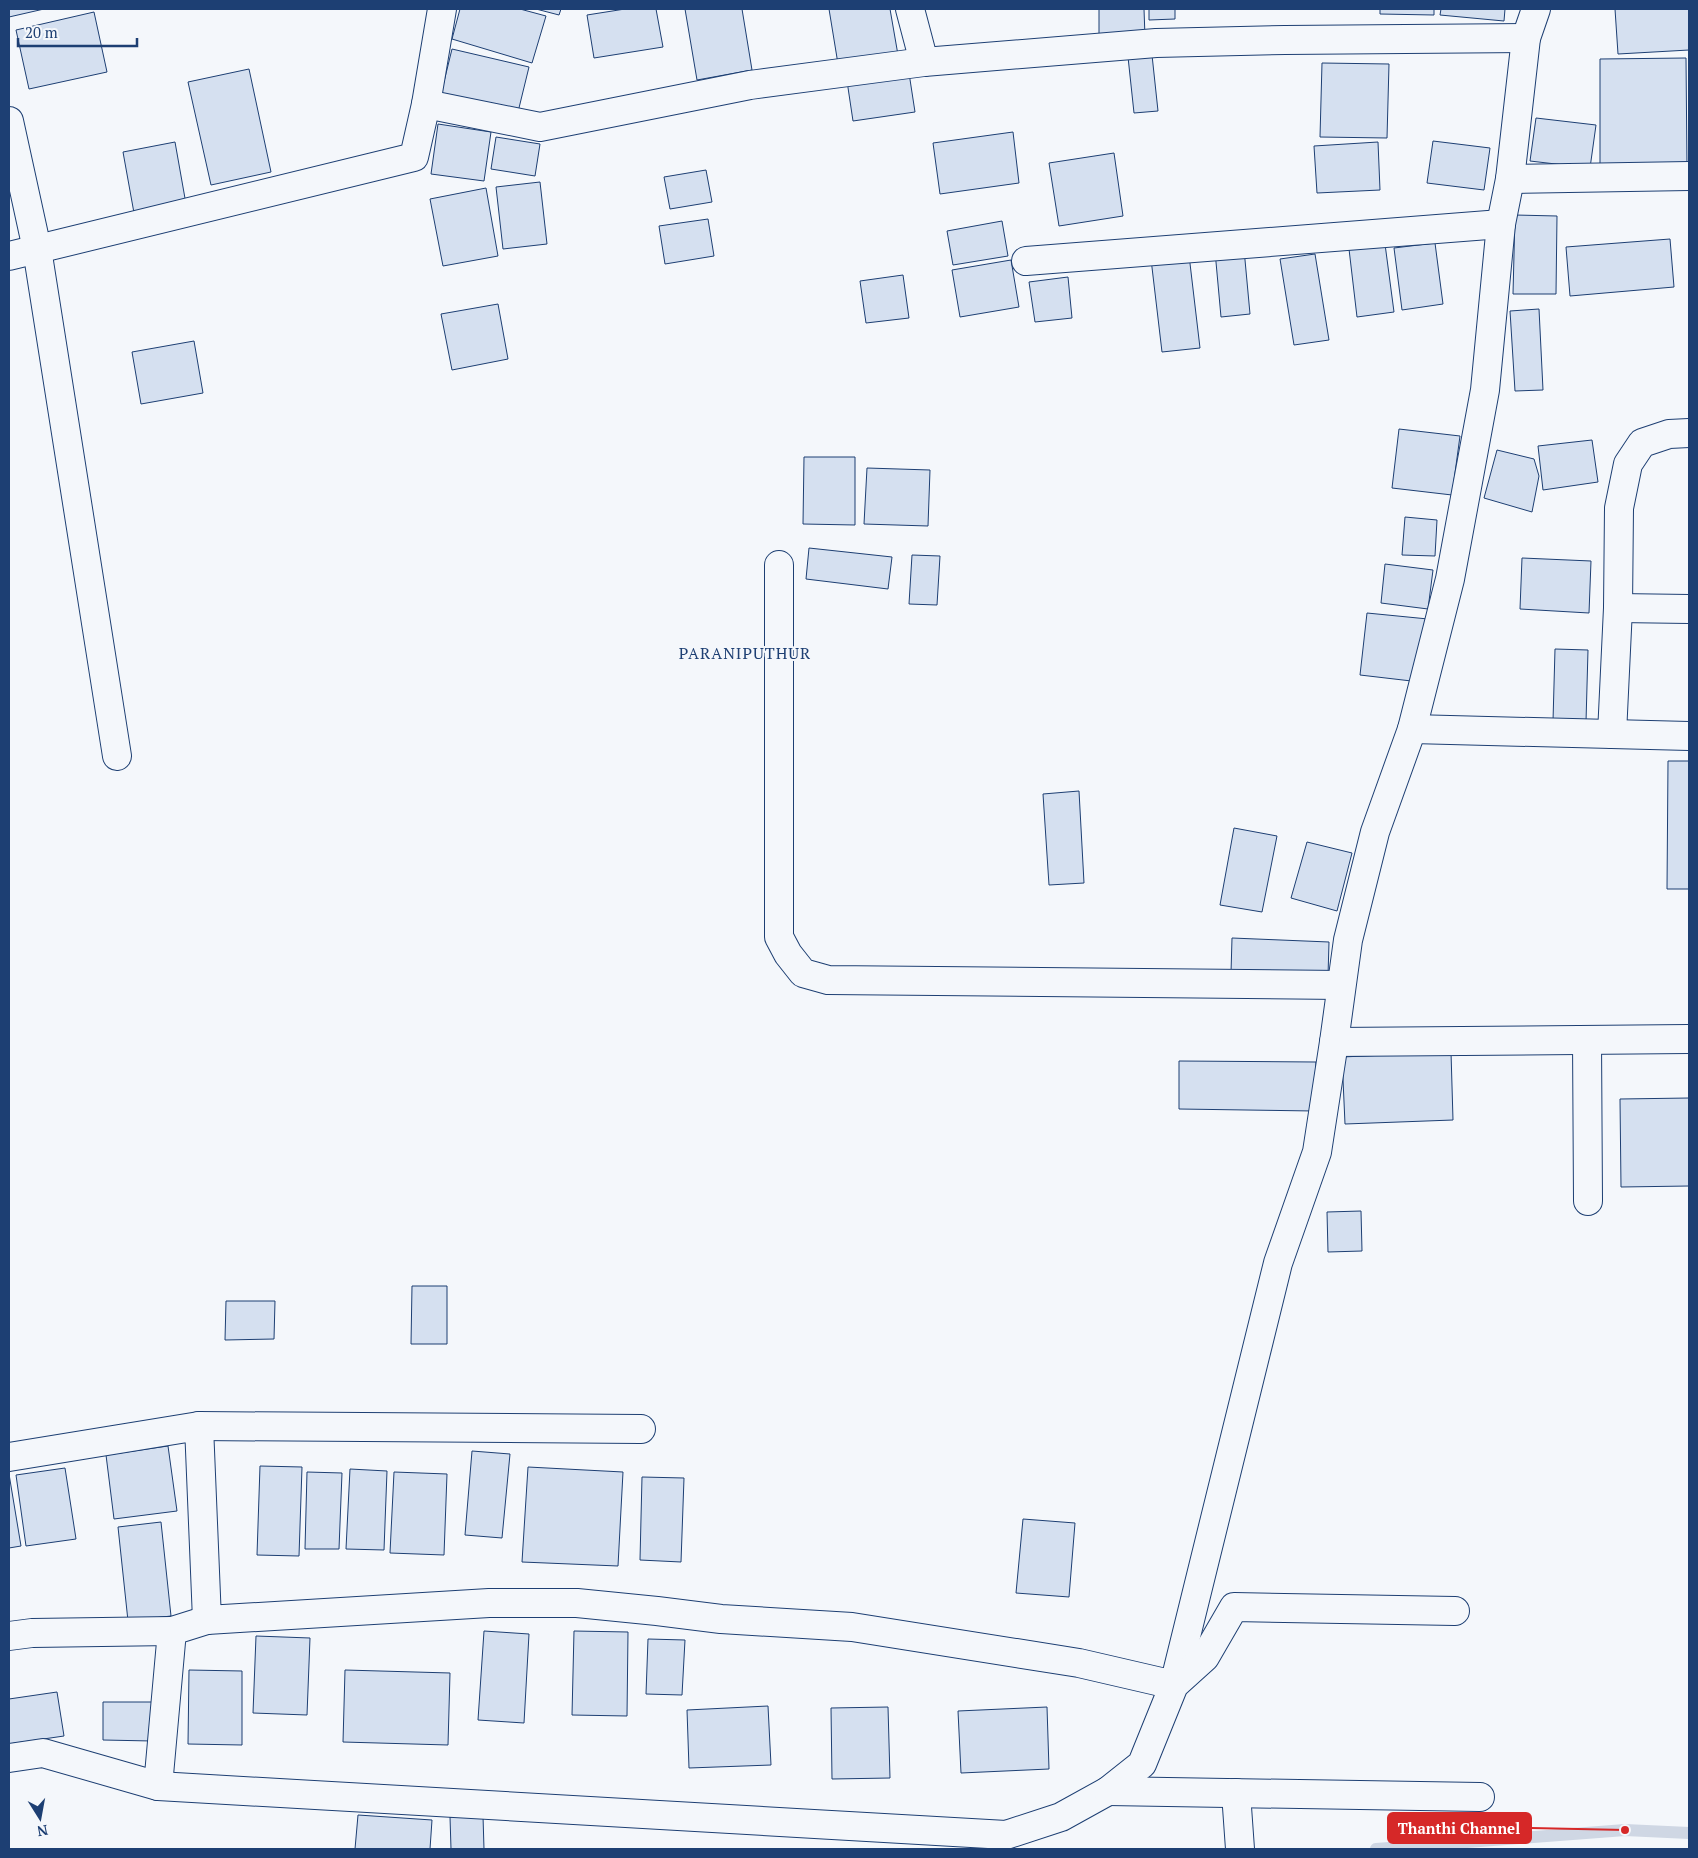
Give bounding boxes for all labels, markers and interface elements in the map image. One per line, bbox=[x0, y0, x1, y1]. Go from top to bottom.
scale bar bbox=[18, 15, 136, 47]
text: 20 m bbox=[25, 22, 58, 42]
district label: PARANIPUTHUR bbox=[679, 642, 811, 664]
north arrow bbox=[15, 1793, 65, 1843]
callout: Thanthi Channel bbox=[1388, 1813, 1531, 1843]
text: Thanthi Channel bbox=[1398, 1818, 1520, 1838]
text: N bbox=[35, 1821, 50, 1842]

